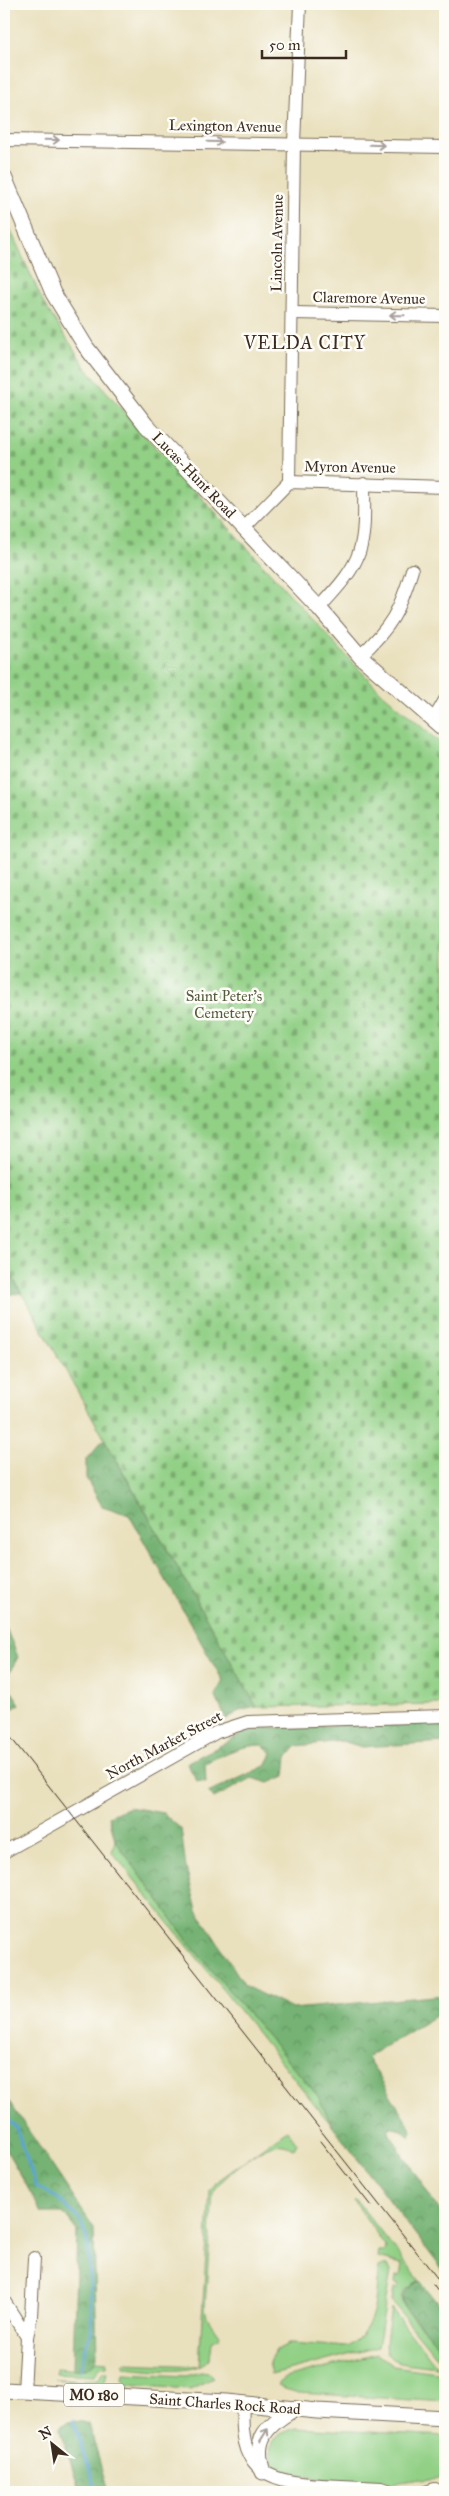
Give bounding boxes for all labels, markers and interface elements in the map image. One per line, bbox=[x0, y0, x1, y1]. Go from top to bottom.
scale bar bbox=[262, 28, 345, 60]
text: 50 m bbox=[269, 36, 301, 54]
street label: Lexington Avenue bbox=[169, 116, 281, 136]
one-way arrow bbox=[44, 135, 60, 145]
one-way arrow bbox=[206, 137, 223, 147]
one-way arrow bbox=[369, 141, 385, 150]
street label: Lincoln Avenue bbox=[267, 194, 287, 292]
street label: Claremore Avenue bbox=[313, 288, 425, 308]
one-way arrow bbox=[389, 310, 405, 320]
district label: VELDA CITY bbox=[243, 332, 366, 354]
street label: Lucas-Hunt Road bbox=[148, 428, 240, 522]
street label: Myron Avenue bbox=[304, 457, 396, 477]
park label: Saint Peter's Cemetery bbox=[186, 987, 262, 1022]
street label: North Market Street bbox=[103, 1707, 226, 1783]
road number: MO 180 bbox=[64, 2384, 124, 2406]
street label: Saint Charles Rock Road bbox=[149, 2390, 302, 2418]
north arrow bbox=[28, 2418, 78, 2468]
text: N bbox=[36, 2423, 55, 2444]
one-way arrow bbox=[260, 2428, 270, 2442]

